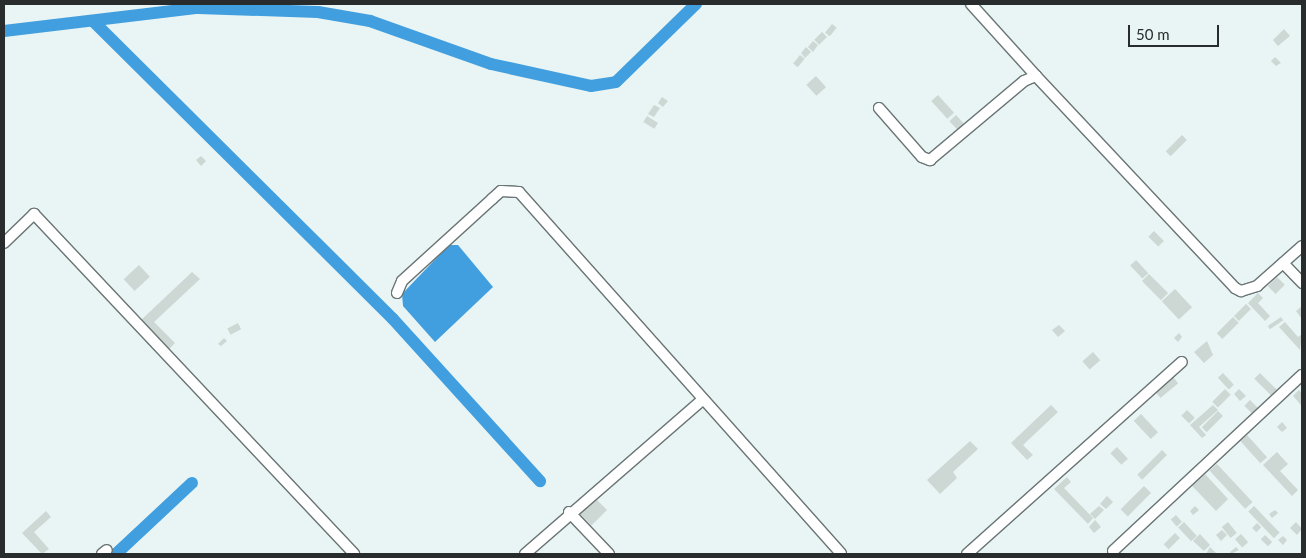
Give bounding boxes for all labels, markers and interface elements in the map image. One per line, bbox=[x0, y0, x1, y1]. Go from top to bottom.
scale bar bbox=[1131, 15, 1222, 47]
text: 50 m bbox=[1136, 25, 1170, 43]

